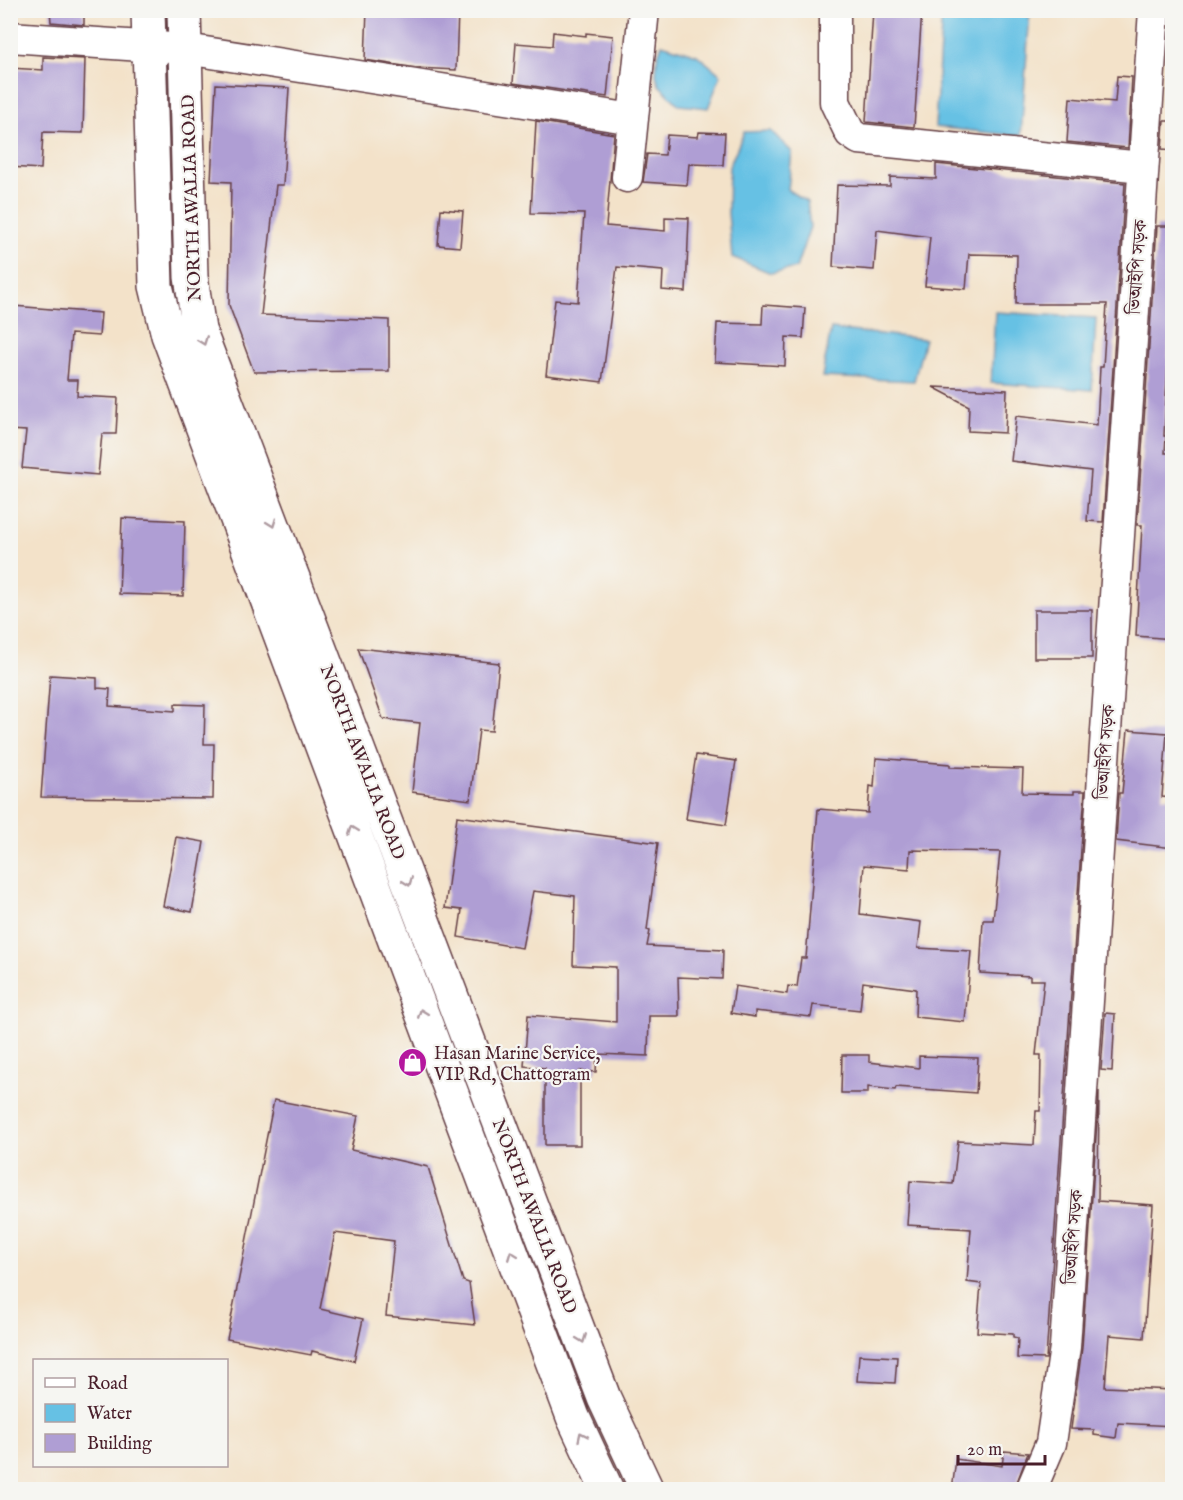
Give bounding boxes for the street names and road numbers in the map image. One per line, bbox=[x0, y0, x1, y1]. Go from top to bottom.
street label: NORTH AWALIA ROAD bbox=[177, 94, 208, 302]
street label: ভিআইপি সড়ক bbox=[1123, 218, 1153, 316]
street label: NORTH AWALIA ROAD bbox=[314, 662, 409, 863]
street label: ভিআইপি সড়ক bbox=[1091, 703, 1121, 801]
street label: NORTH AWALIA ROAD bbox=[486, 1116, 581, 1317]
street label: ভিআইপি সড়ক bbox=[1059, 1188, 1089, 1286]

